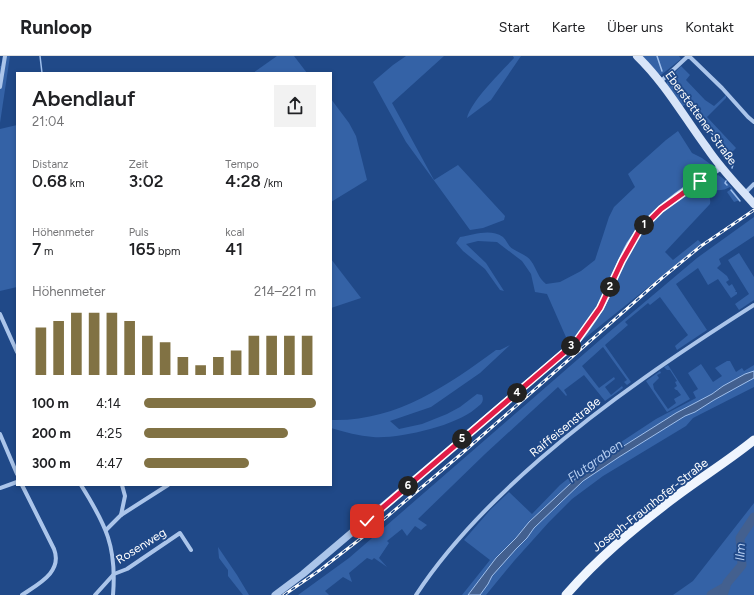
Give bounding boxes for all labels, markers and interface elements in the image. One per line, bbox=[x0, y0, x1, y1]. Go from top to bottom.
text: Runloop bbox=[20, 16, 92, 39]
text: Start bbox=[499, 19, 530, 36]
text: Karte bbox=[552, 19, 585, 36]
text: Über uns bbox=[607, 19, 663, 36]
text: Kontakt bbox=[685, 19, 734, 36]
street label: Eberstettener Straße bbox=[662, 68, 740, 168]
text: Abendlauf bbox=[32, 85, 136, 112]
button: share bbox=[274, 85, 316, 127]
text: 21:04 bbox=[32, 114, 64, 129]
text: Distanz bbox=[32, 158, 69, 171]
text: Zeit bbox=[129, 158, 148, 171]
text: Tempo bbox=[225, 158, 259, 171]
pin bbox=[683, 164, 717, 198]
icon: arrive bbox=[689, 170, 711, 192]
text: 0.68 bbox=[32, 171, 67, 191]
text: 3:02 bbox=[129, 171, 164, 191]
text: 4:28 bbox=[225, 171, 261, 191]
text: km bbox=[67, 177, 85, 190]
text: /km bbox=[261, 177, 283, 190]
pin: 1 bbox=[634, 215, 654, 235]
text: 1 bbox=[642, 218, 646, 231]
text: Höhenmeter bbox=[32, 226, 94, 239]
text: Puls bbox=[129, 226, 149, 239]
text: kcal bbox=[225, 226, 245, 239]
text: 7 bbox=[32, 239, 41, 259]
text: 165 bbox=[129, 239, 155, 259]
text: 41 bbox=[225, 239, 243, 259]
text: m bbox=[41, 245, 53, 258]
text: bpm bbox=[155, 245, 180, 258]
pin: 2 bbox=[600, 277, 620, 297]
text: 2 bbox=[607, 280, 613, 293]
text: Höhenmeter bbox=[32, 284, 105, 299]
text: 214–221 m bbox=[254, 284, 316, 299]
pin: 3 bbox=[561, 336, 581, 356]
text: 3 bbox=[568, 339, 574, 352]
pin: 4 bbox=[507, 383, 527, 403]
text: 4 bbox=[514, 386, 520, 399]
street label: Raiffeisenstraße bbox=[527, 394, 604, 460]
text: 100 m bbox=[32, 396, 69, 411]
text: 4:14 bbox=[96, 396, 121, 411]
text: 200 m bbox=[32, 426, 71, 441]
text: 4:25 bbox=[96, 426, 122, 441]
pin: 5 bbox=[452, 429, 472, 449]
text: 5 bbox=[459, 432, 465, 445]
water label: Flutgraben bbox=[565, 437, 625, 485]
street label: Joseph-Fraunhofer-Straße bbox=[589, 455, 711, 555]
text: 300 m bbox=[32, 456, 71, 471]
text: 4:47 bbox=[96, 456, 122, 471]
pin: 6 bbox=[398, 476, 418, 496]
text: 6 bbox=[405, 479, 411, 492]
pin bbox=[350, 504, 384, 538]
icon: check bbox=[356, 510, 378, 532]
street label: Rosenweg bbox=[114, 525, 168, 567]
water label: Ilm bbox=[732, 543, 748, 561]

